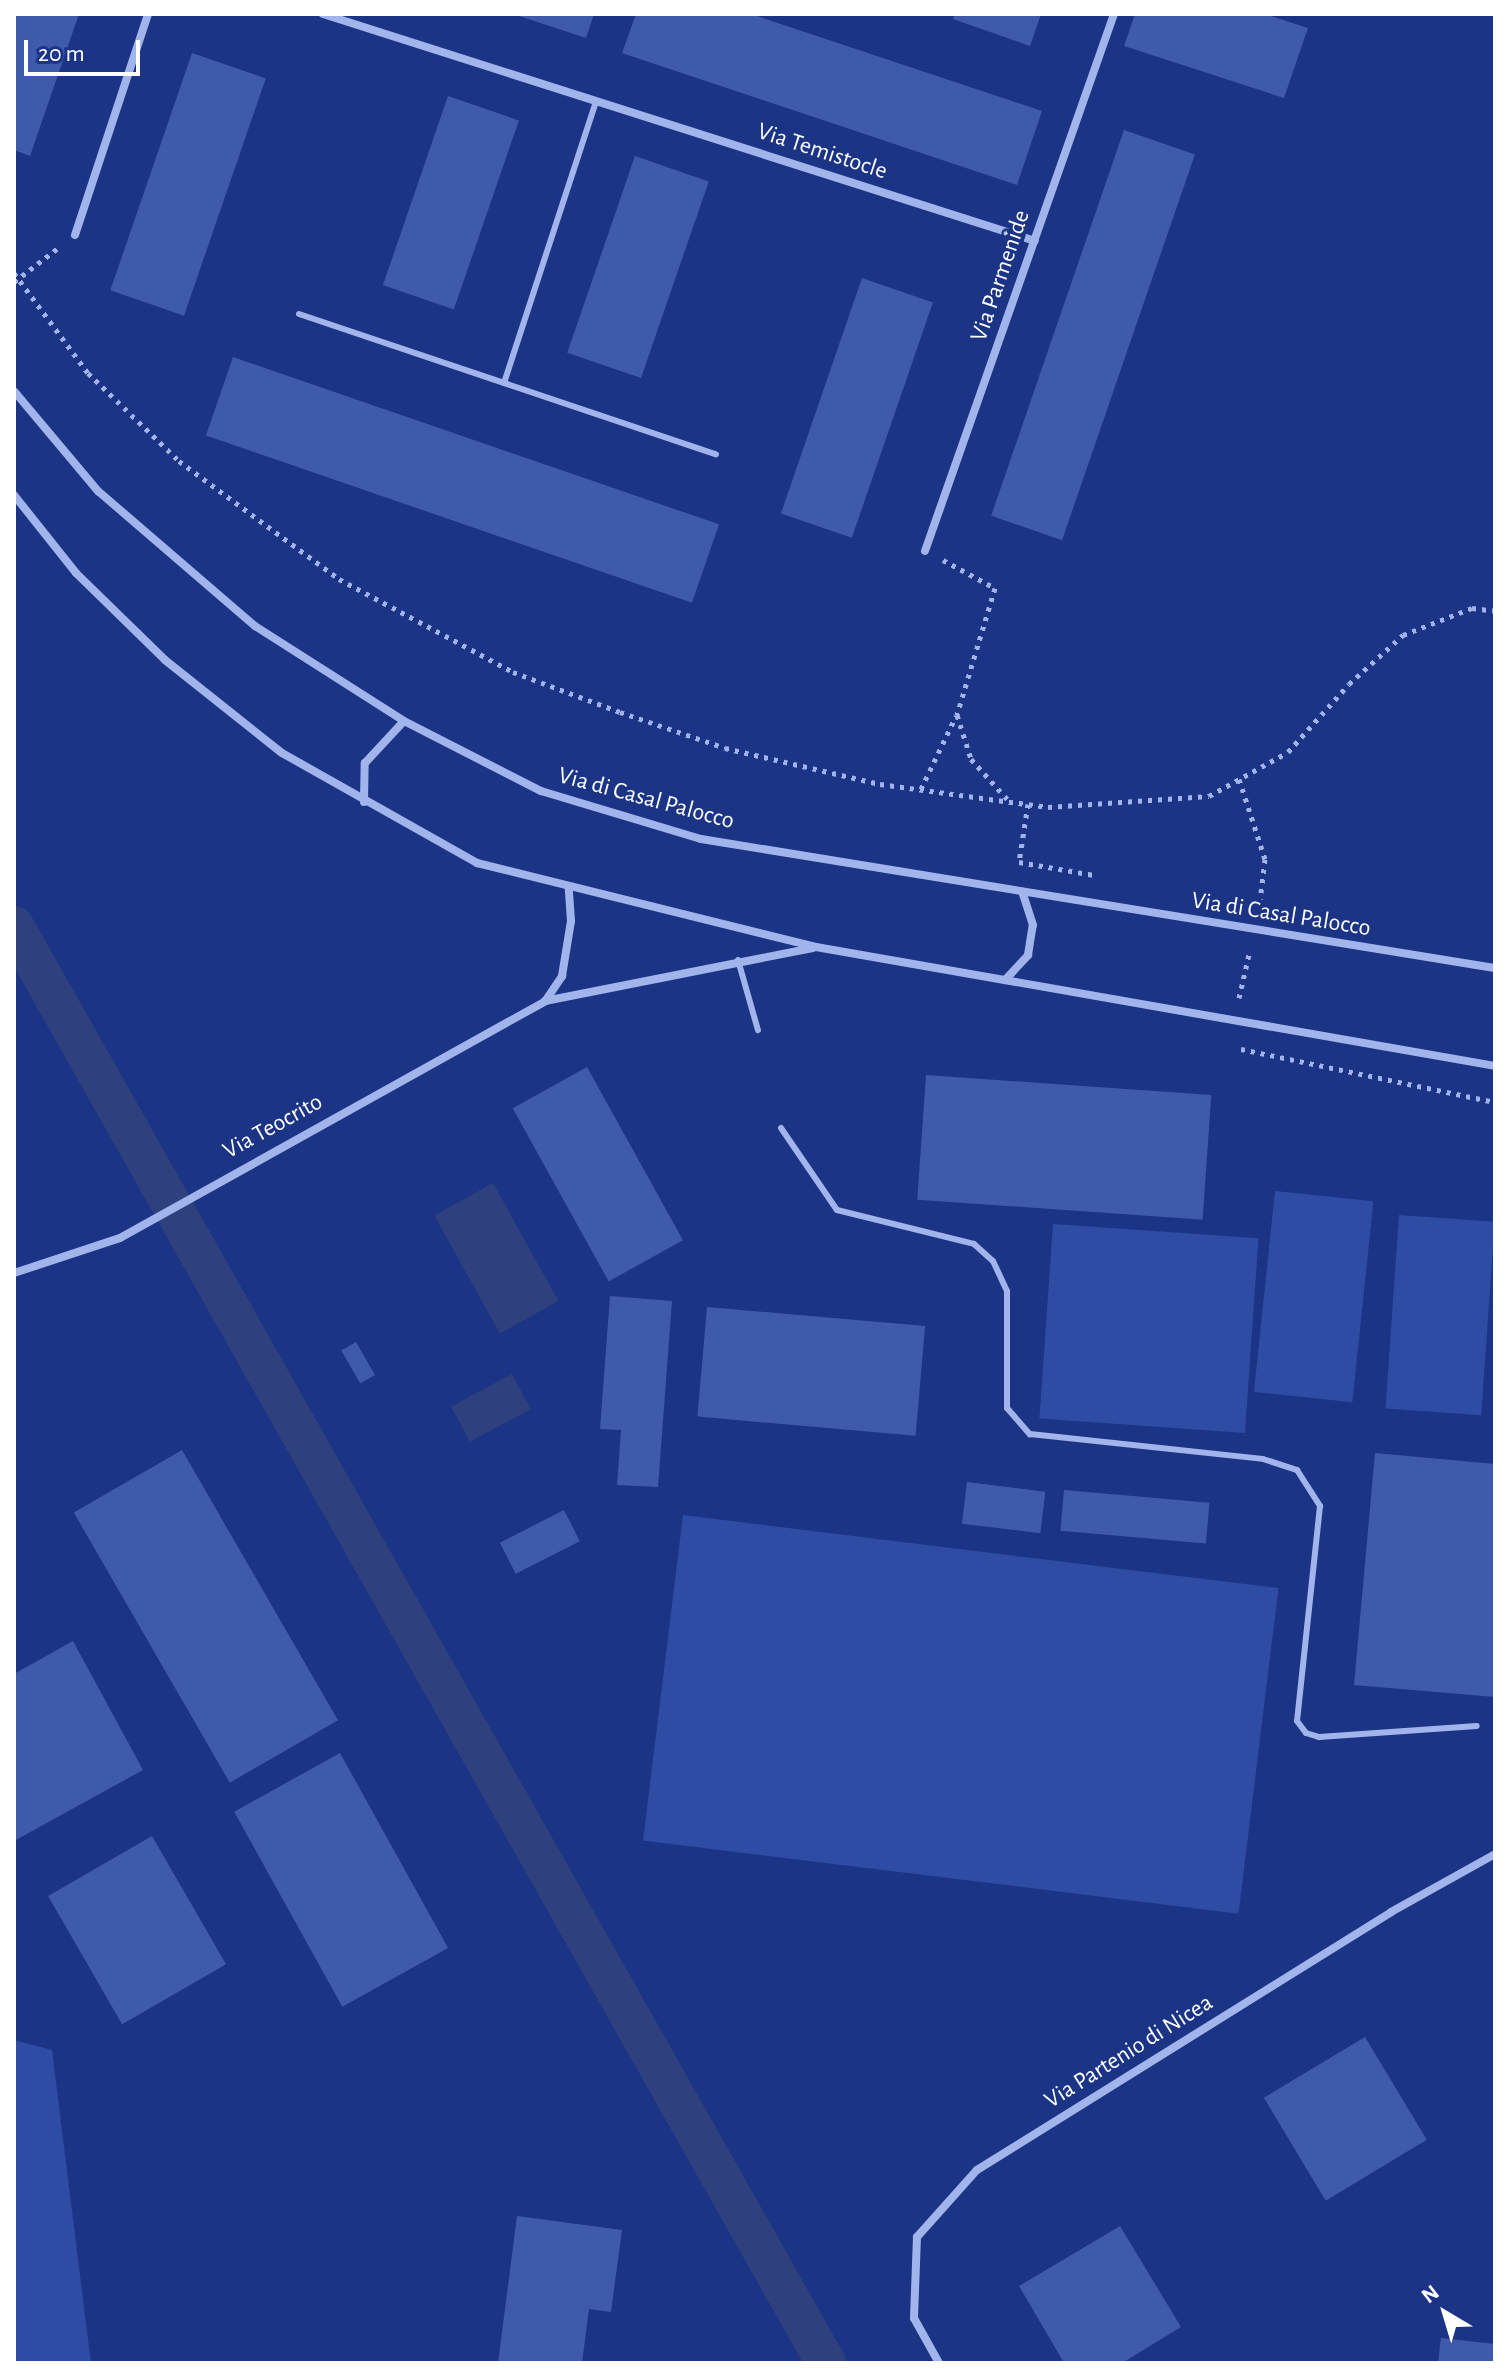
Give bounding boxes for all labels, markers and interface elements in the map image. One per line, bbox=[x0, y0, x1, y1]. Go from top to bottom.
scale bar bbox=[28, 24, 144, 74]
text: 20 m bbox=[38, 42, 85, 66]
street label: Via Temistocle bbox=[753, 117, 891, 187]
street label: Via Parmenide bbox=[965, 207, 1037, 345]
street label: Via di Casal Palocco bbox=[555, 762, 737, 836]
street label: Via di Casal Palocco bbox=[1189, 887, 1373, 943]
street label: Via Teocrito bbox=[218, 1088, 328, 1166]
street label: Via Partenio di Nicea bbox=[1040, 1989, 1218, 2115]
north arrow bbox=[1405, 2273, 1485, 2353]
text: N bbox=[1417, 2281, 1443, 2307]

